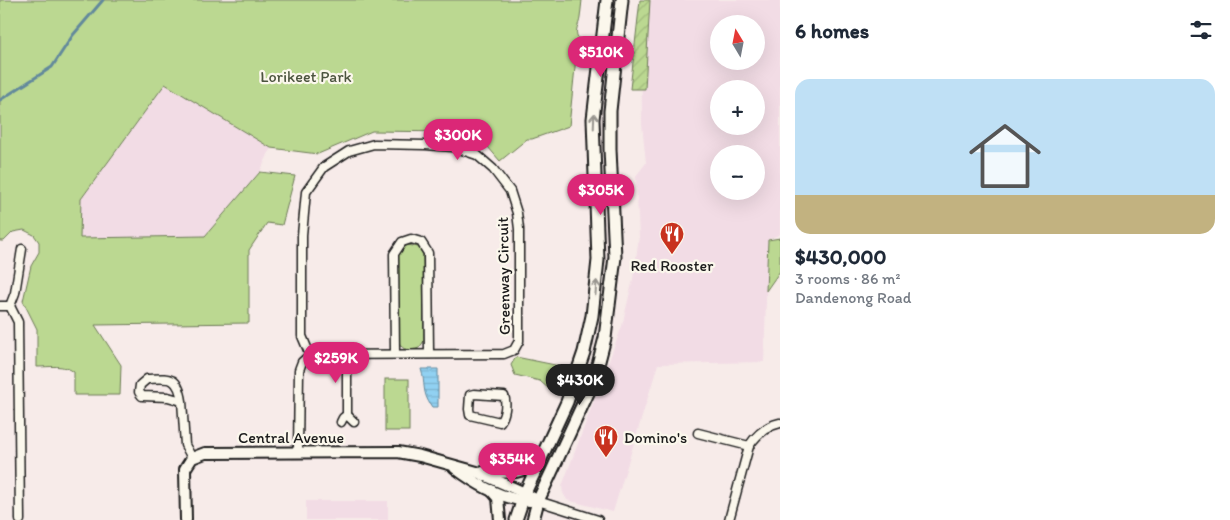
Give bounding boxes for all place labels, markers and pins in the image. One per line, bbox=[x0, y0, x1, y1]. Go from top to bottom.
pin: $510K bbox=[566, 36, 636, 78]
pin: $300K bbox=[423, 119, 493, 161]
pin: $305K bbox=[566, 174, 636, 216]
restaurant icon: Red Rooster bbox=[659, 221, 685, 255]
place label: Red Rooster bbox=[631, 256, 714, 275]
pin: $259K bbox=[301, 342, 371, 384]
pin: $430K bbox=[545, 364, 615, 406]
restaurant icon: Domino's bbox=[593, 424, 619, 458]
place label: Domino's bbox=[624, 428, 687, 447]
pin: $354K bbox=[477, 442, 547, 485]

